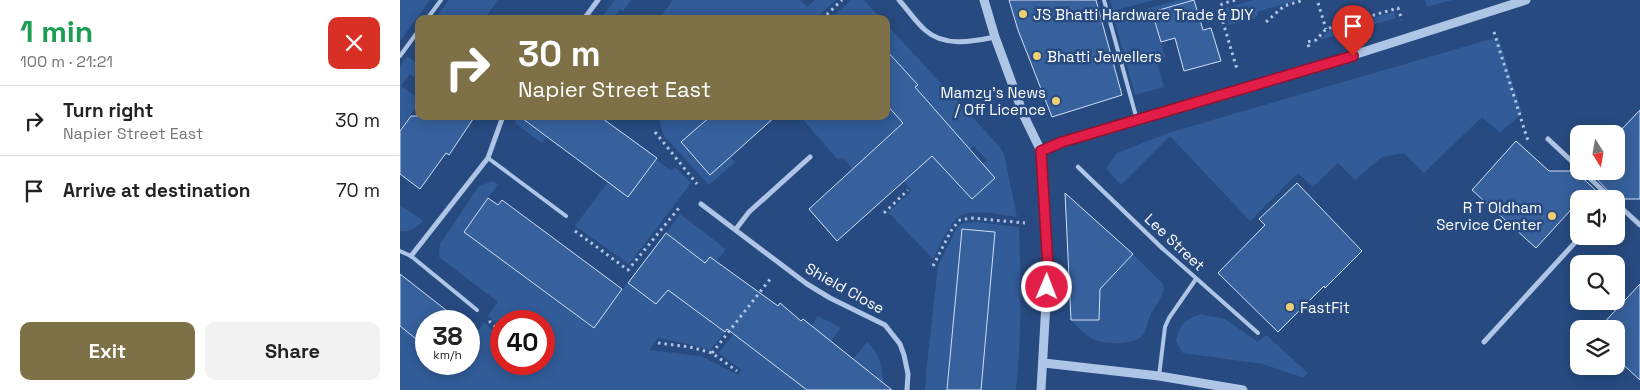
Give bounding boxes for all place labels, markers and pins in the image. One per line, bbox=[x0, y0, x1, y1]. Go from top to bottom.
place label: JS Bhatti Hardware Trade & DIY bbox=[1033, 5, 1253, 24]
pin bbox=[1332, 5, 1374, 56]
marker: JS Bhatti Hardware Trade & DIY bbox=[1017, 8, 1029, 20]
place label: Bhatti Jewellers bbox=[1047, 47, 1162, 66]
marker: Bhatti Jewellers bbox=[1031, 50, 1043, 62]
place label: Mamzy's News / Off Licence bbox=[940, 83, 1046, 119]
marker: Mamzy's News / Off Licence bbox=[1050, 95, 1062, 107]
place label: R T Oldham Service Center bbox=[1436, 198, 1542, 234]
marker: R T Oldham Service Center bbox=[1546, 210, 1558, 222]
place label: FastFit bbox=[1300, 298, 1350, 317]
marker: FastFit bbox=[1284, 301, 1296, 313]

